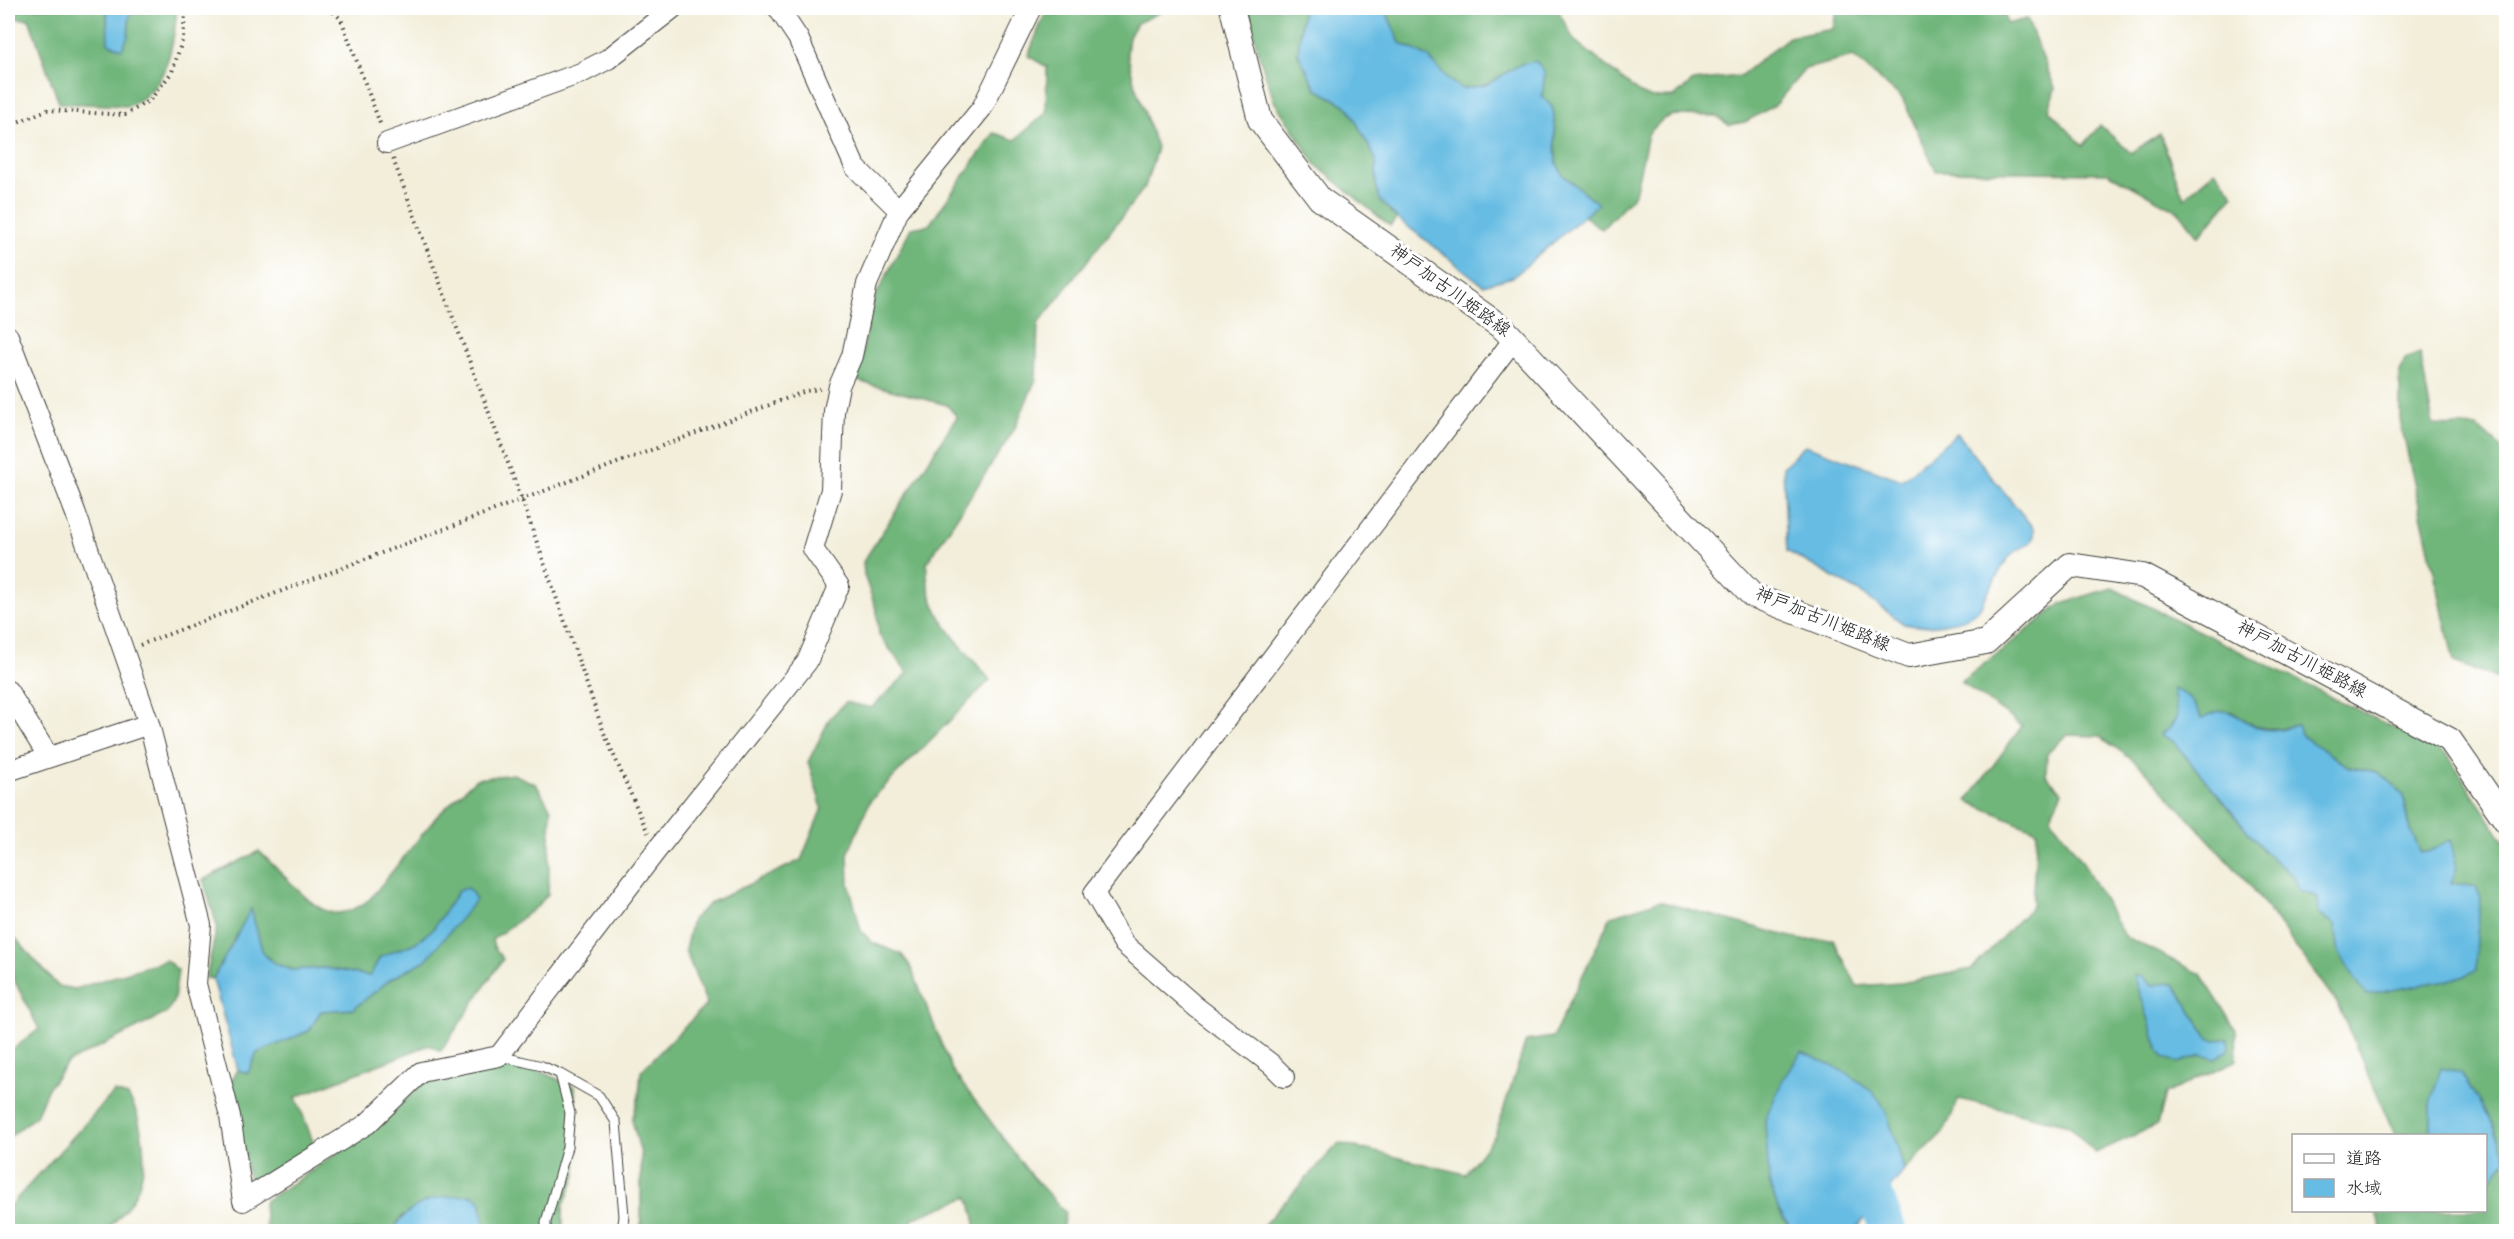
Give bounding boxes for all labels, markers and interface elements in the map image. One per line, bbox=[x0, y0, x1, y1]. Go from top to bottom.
street label: 神戸加古川姫路線 bbox=[1385, 240, 1514, 343]
street label: 神戸加古川姫路線 bbox=[1751, 583, 1893, 658]
street label: 神戸加古川姫路線 bbox=[2232, 617, 2370, 704]
legend bbox=[2292, 1134, 2487, 1212]
text: 道路 bbox=[2346, 1149, 2382, 1171]
text: 水域 bbox=[2346, 1179, 2382, 1201]

